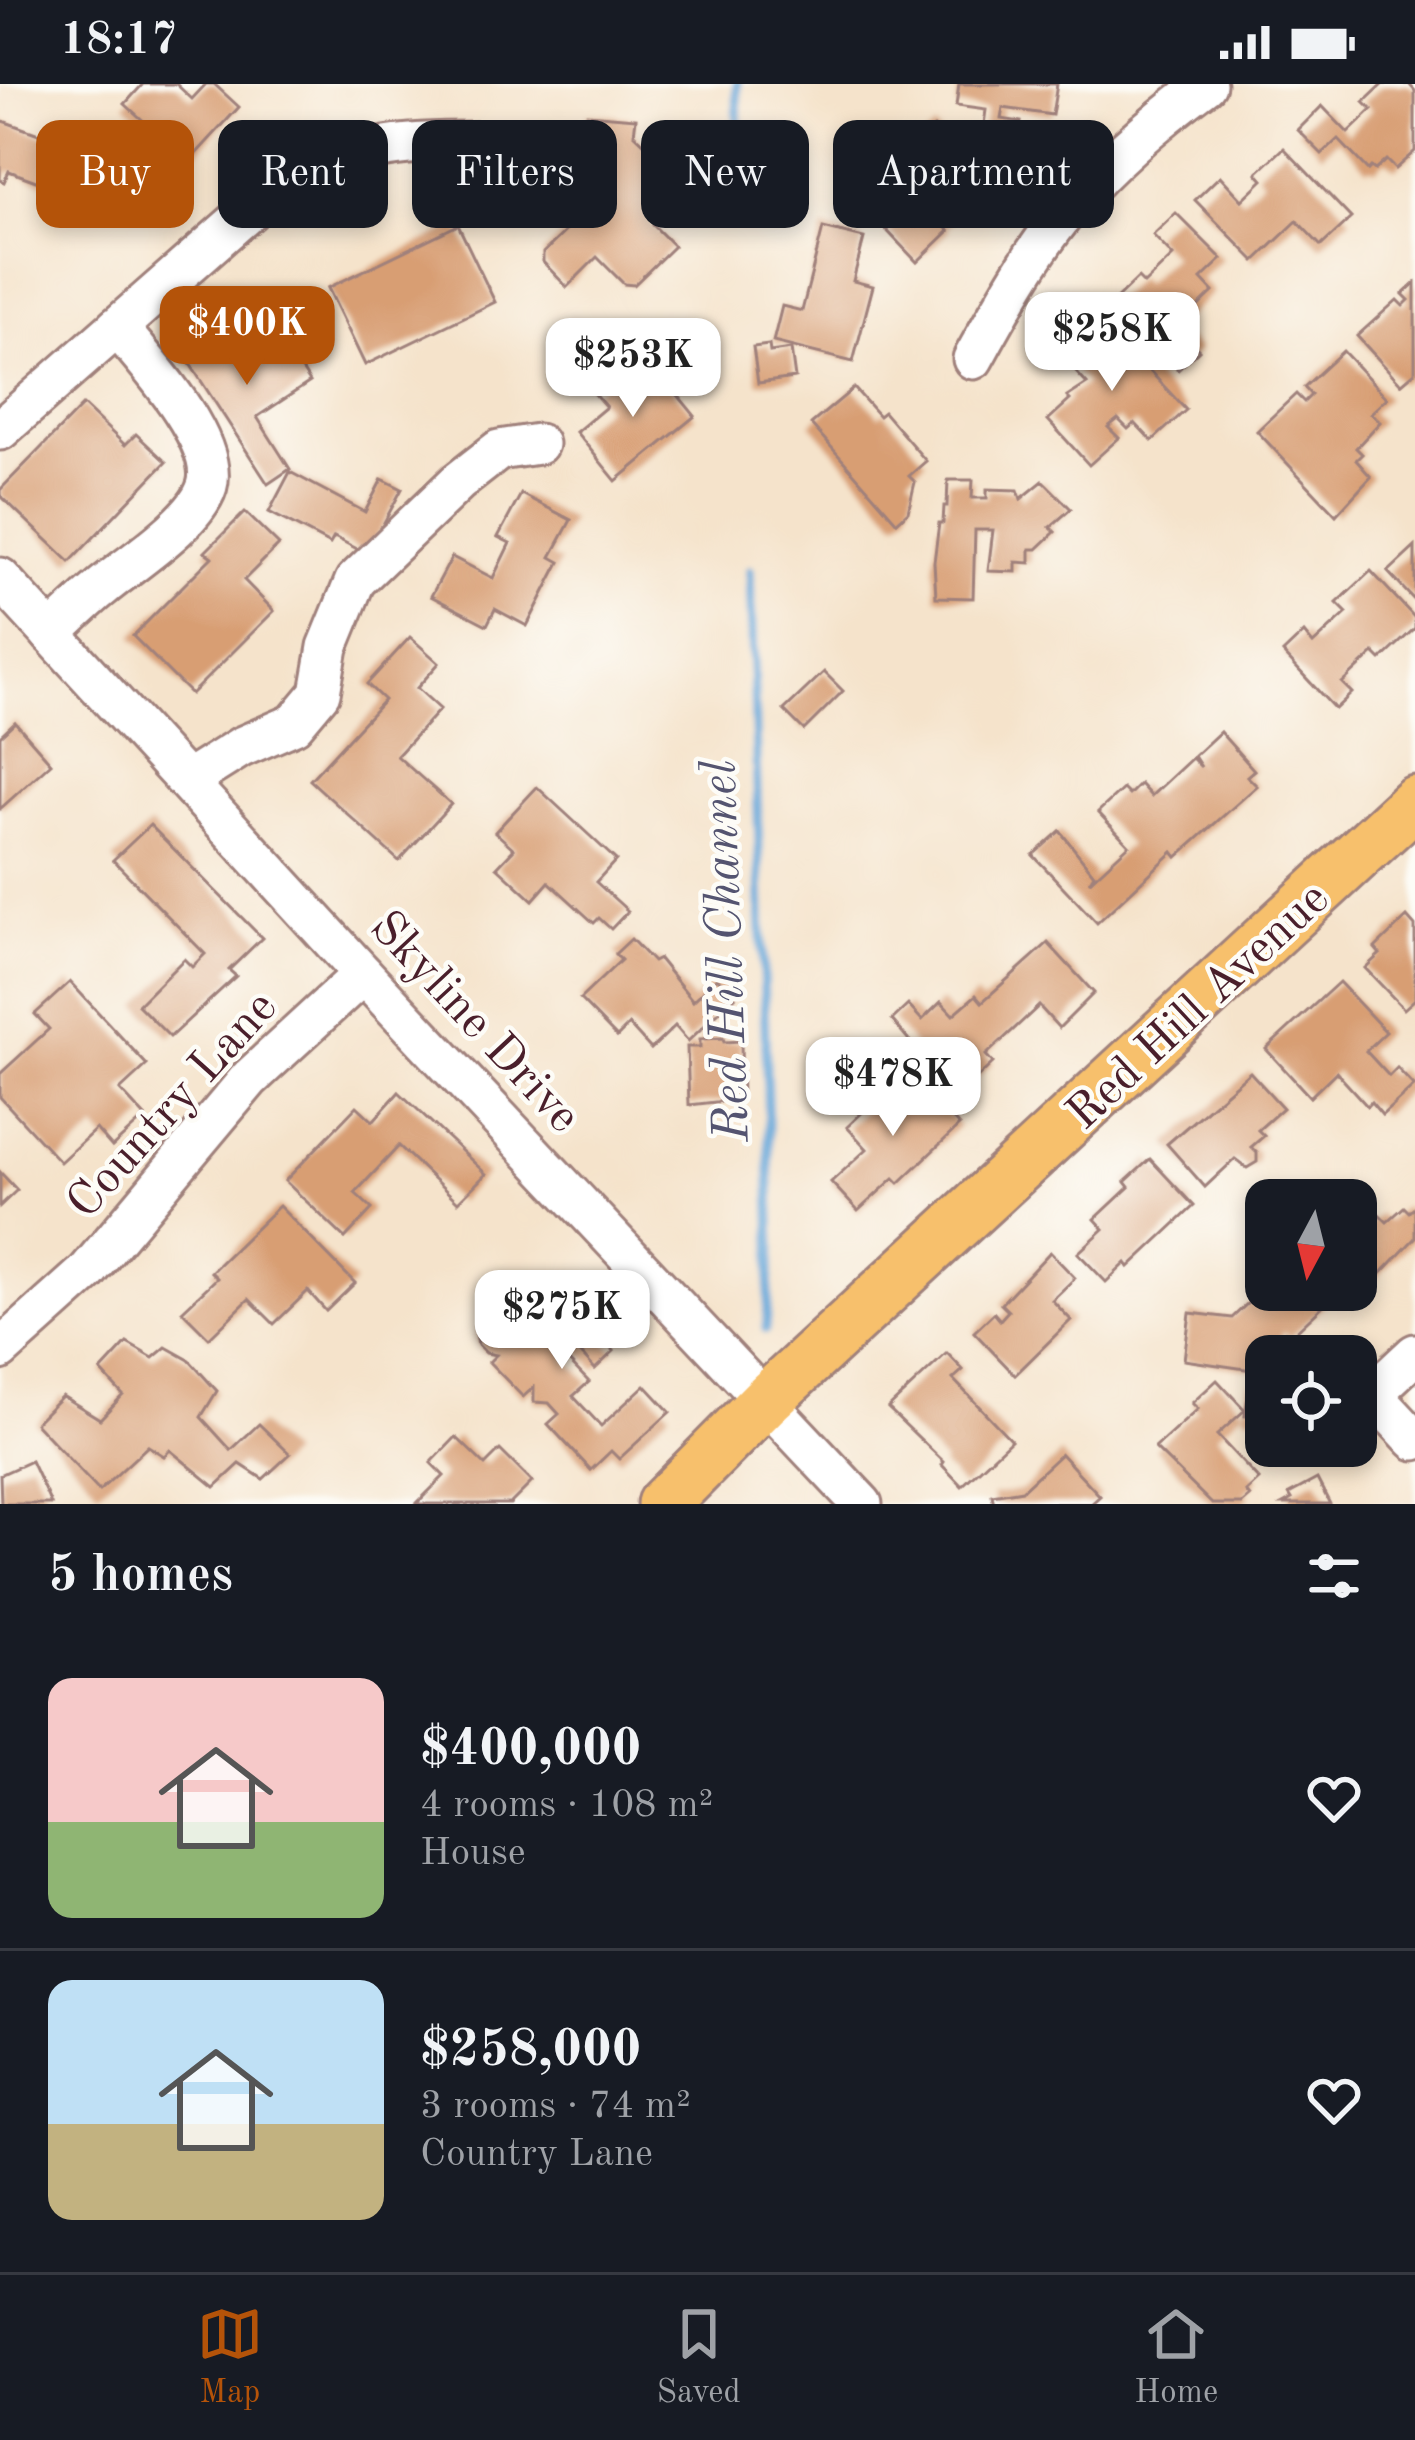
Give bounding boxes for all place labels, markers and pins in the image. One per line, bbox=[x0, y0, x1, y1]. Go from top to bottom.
pin: $400K bbox=[163, 286, 331, 388]
pin: $258K bbox=[1028, 292, 1196, 394]
pin: $253K bbox=[549, 318, 717, 420]
pin: $478K bbox=[809, 1037, 977, 1139]
pin: $275K bbox=[478, 1270, 646, 1372]

